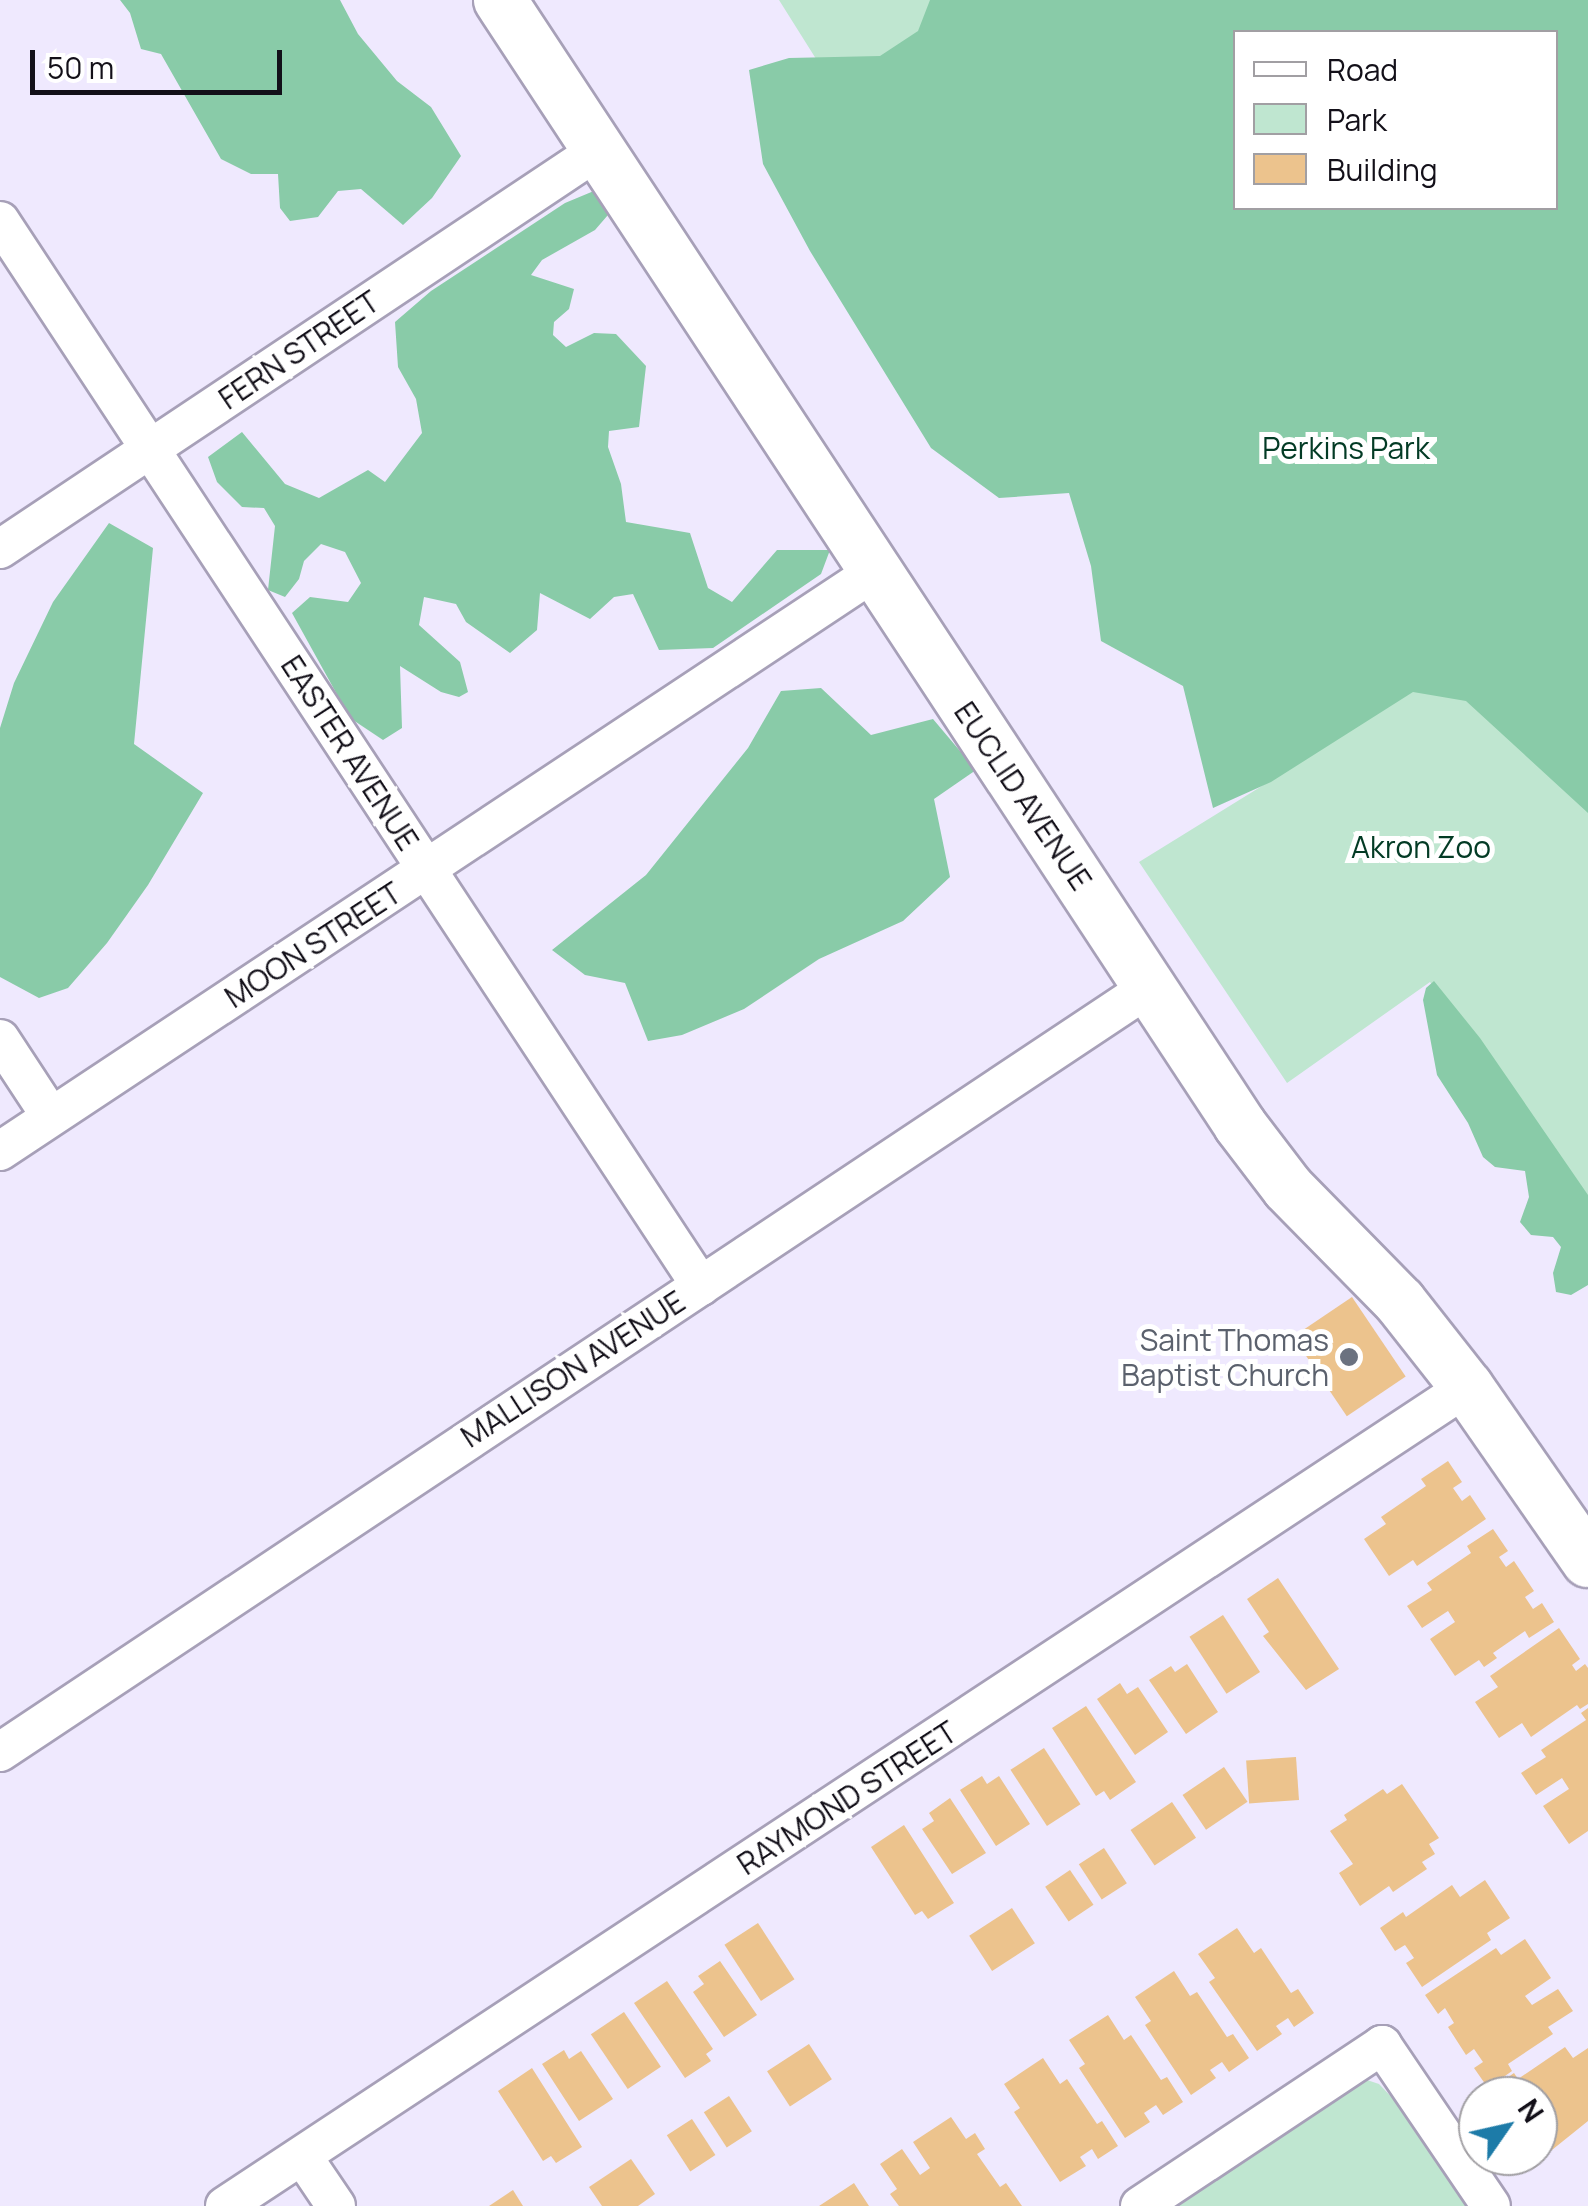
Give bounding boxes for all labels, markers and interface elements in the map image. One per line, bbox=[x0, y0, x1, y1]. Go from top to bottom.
scale bar bbox=[35, 30, 288, 92]
legend bbox=[1233, 30, 1558, 210]
text: 50 m bbox=[47, 47, 114, 88]
text: Road bbox=[1327, 49, 1398, 90]
text: Park bbox=[1327, 99, 1387, 140]
text: Building bbox=[1327, 149, 1438, 190]
street label: FERN STREET bbox=[212, 283, 386, 417]
park label: Perkins Park bbox=[1262, 430, 1430, 466]
street label: EASTER AVENUE bbox=[274, 649, 426, 857]
street label: EUCLID AVENUE bbox=[947, 695, 1099, 897]
park label: Akron Zoo bbox=[1351, 829, 1491, 865]
street label: MOON STREET bbox=[218, 875, 408, 1015]
street label: MALLISON AVENUE bbox=[454, 1283, 692, 1455]
place label: Saint Thomas Baptist Church bbox=[1121, 1322, 1329, 1392]
marker: Saint Thomas Baptist Church bbox=[1338, 1346, 1360, 1368]
street label: RAYMOND STREET bbox=[731, 1714, 963, 1882]
north arrow bbox=[1458, 2076, 1558, 2176]
text: N bbox=[1510, 2091, 1553, 2129]

